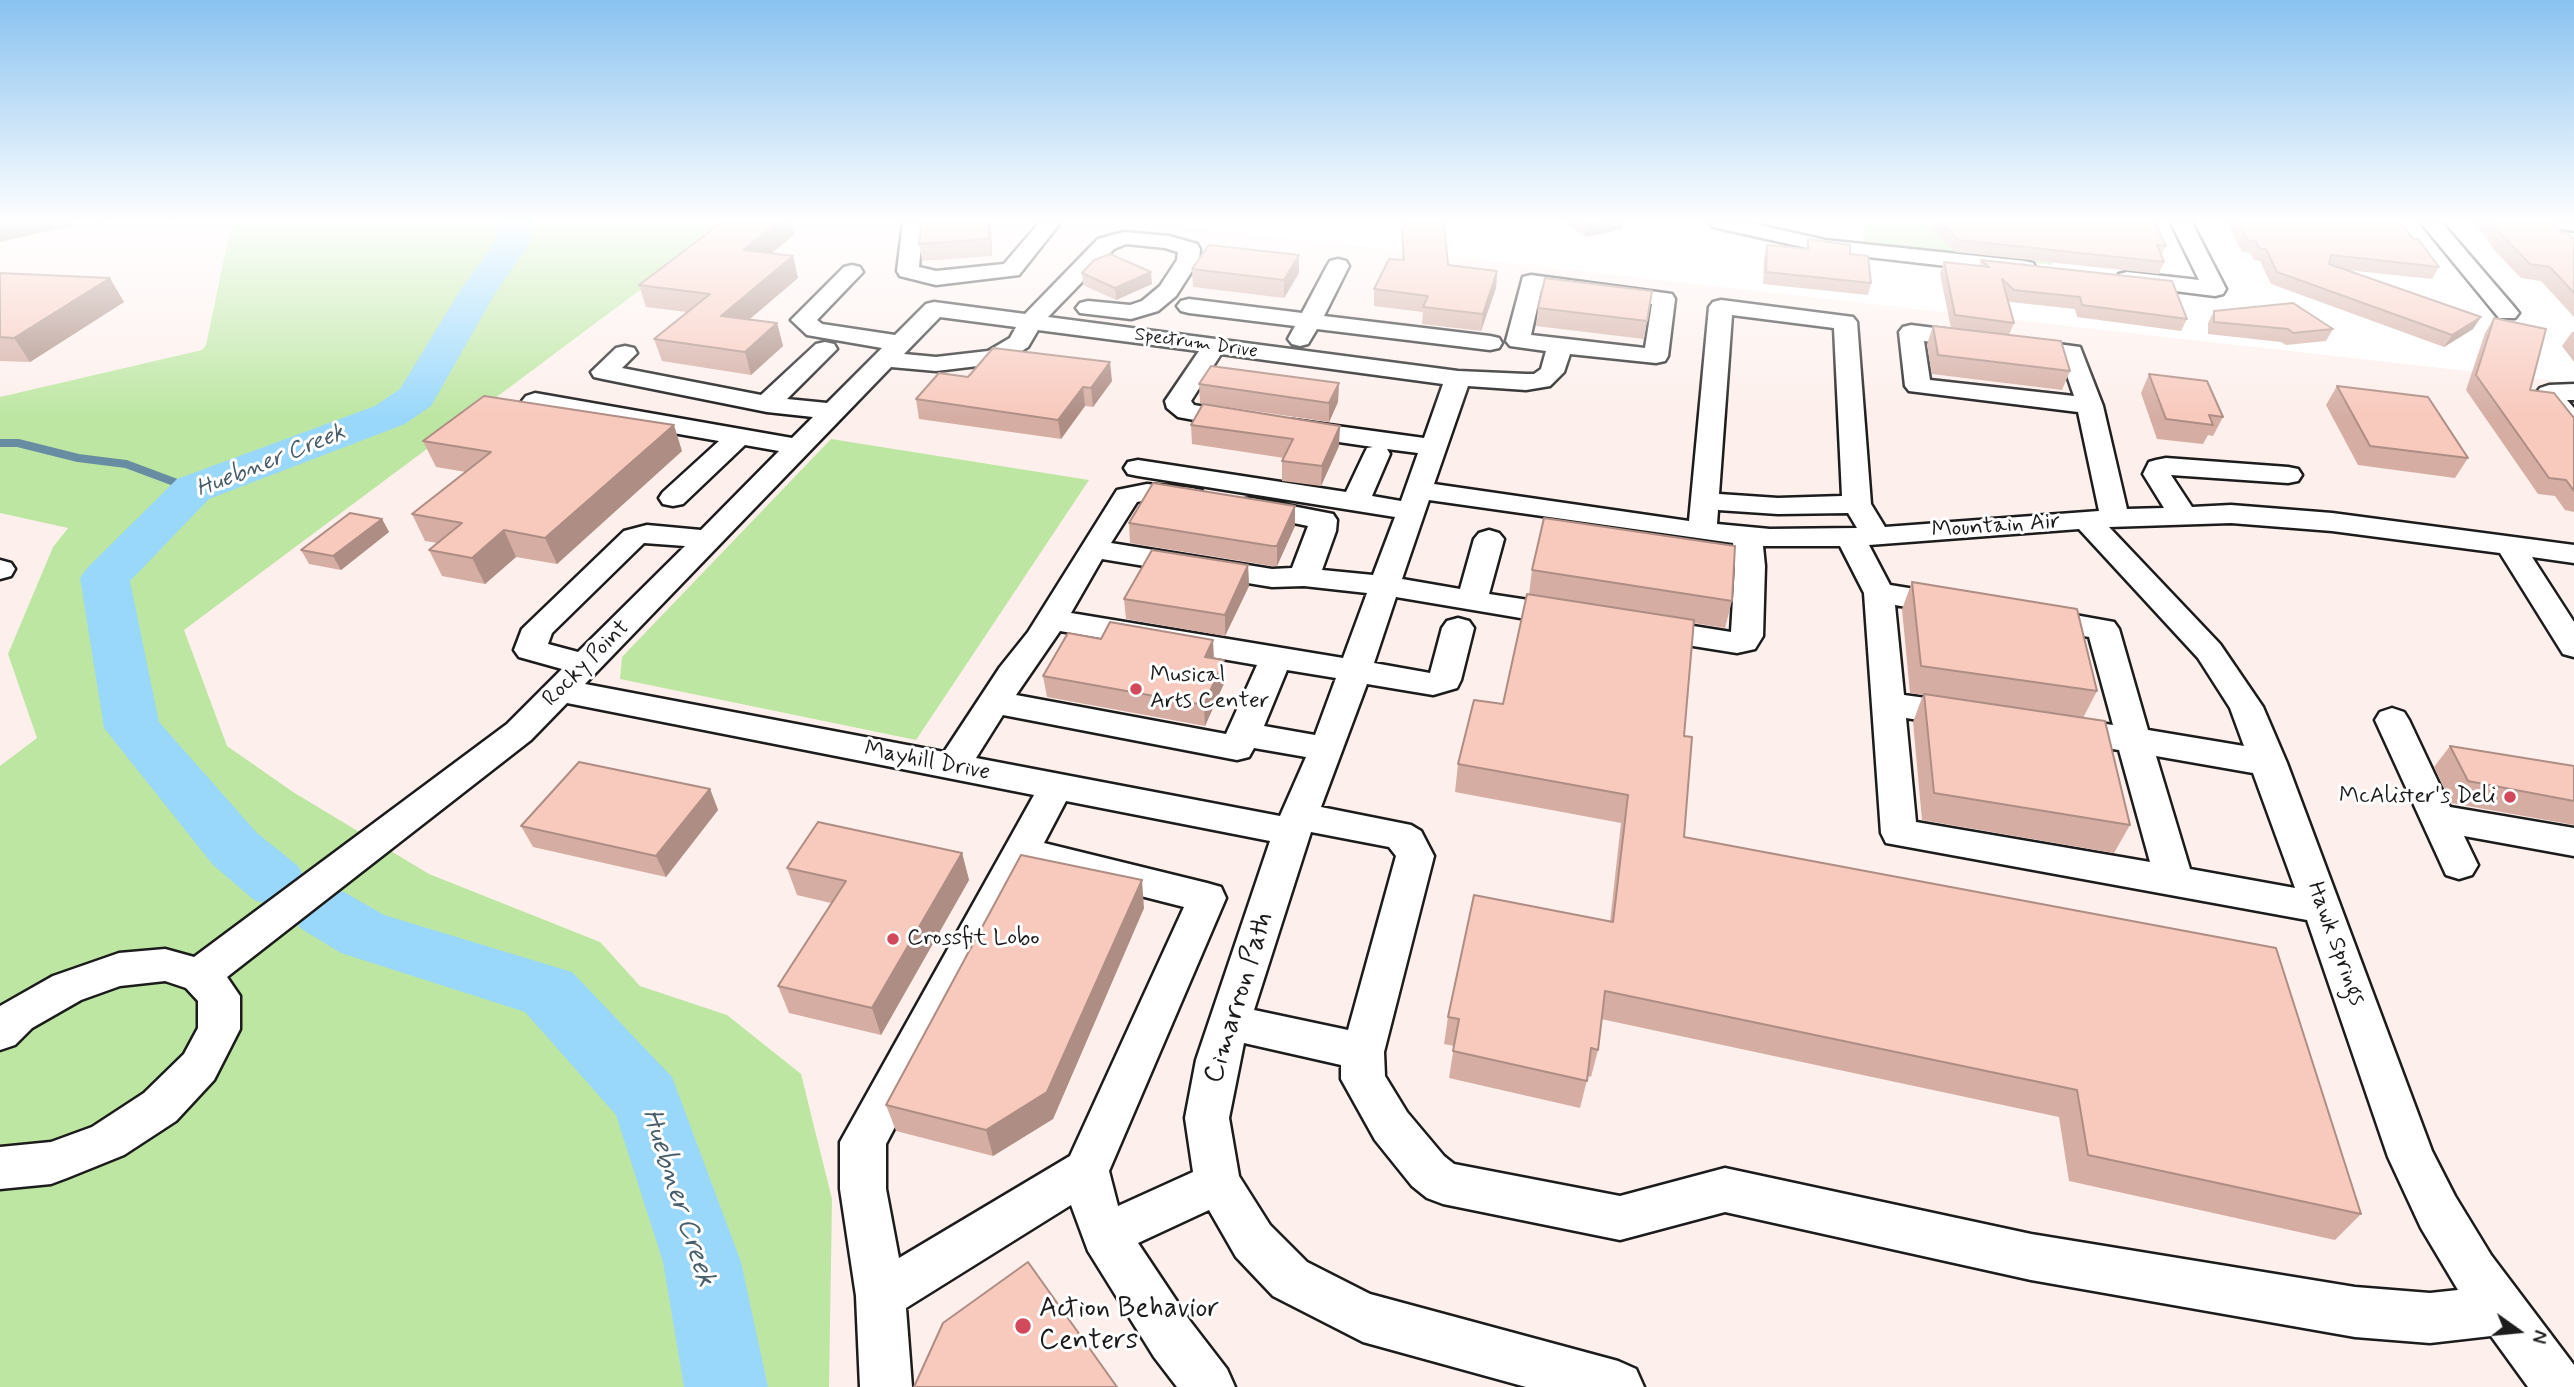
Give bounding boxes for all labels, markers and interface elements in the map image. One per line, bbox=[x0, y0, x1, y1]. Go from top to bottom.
street label: Spectrum Drive bbox=[1133, 324, 1259, 364]
water label: Huebner Creek bbox=[192, 419, 350, 505]
street label: Mountain Air bbox=[1931, 509, 2061, 545]
street label: Rocky Point bbox=[538, 615, 636, 713]
place label: Musical Arts Center bbox=[1150, 662, 1269, 716]
marker: Musical Arts Center bbox=[1128, 681, 1144, 697]
street label: Mayhill Drive bbox=[862, 736, 992, 788]
place label: McAlister's Deli bbox=[2339, 783, 2496, 811]
marker: McAlister's Deli bbox=[2502, 789, 2518, 805]
street label: Hawk Springs bbox=[2300, 878, 2370, 1010]
street label: Cimarron Path bbox=[1198, 908, 1282, 1088]
place label: Crossfit Lobo bbox=[907, 925, 1040, 953]
marker: Crossfit Lobo bbox=[885, 931, 901, 947]
water label: Huebner Creek bbox=[632, 1105, 722, 1291]
place label: Action Behavior Centers bbox=[1039, 1293, 1219, 1359]
north arrow bbox=[2483, 1296, 2553, 1366]
marker: Action Behavior Centers bbox=[1013, 1316, 1033, 1336]
text: N bbox=[2525, 1327, 2552, 1346]

